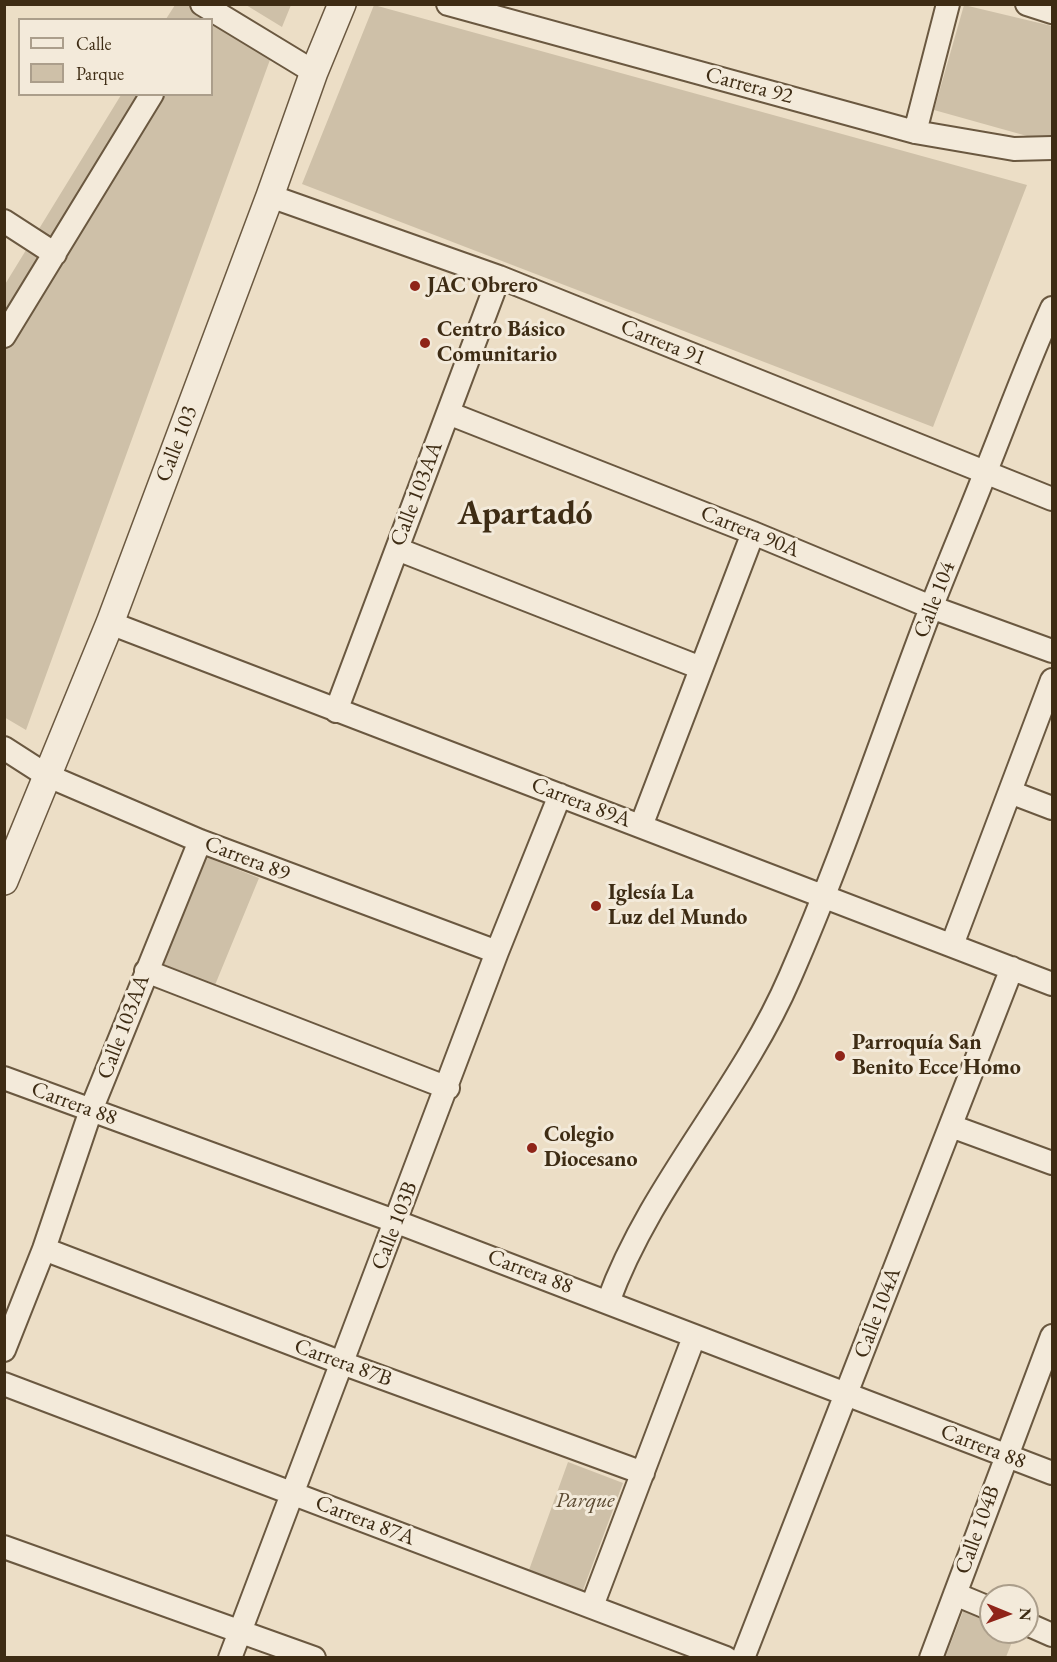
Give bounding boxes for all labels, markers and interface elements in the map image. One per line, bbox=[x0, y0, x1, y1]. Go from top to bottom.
legend bbox=[18, 18, 213, 96]
text: Calle bbox=[76, 32, 112, 55]
text: Parque bbox=[76, 62, 124, 85]
street label: Carrera 92 bbox=[702, 62, 796, 110]
place label: JAC Obrero bbox=[427, 273, 538, 299]
marker: JAC Obrero bbox=[408, 279, 422, 293]
street label: Carrera 91 bbox=[617, 314, 709, 372]
place label: Centro Básico Comunitario bbox=[437, 317, 565, 368]
marker: Centro Básico Comunitario bbox=[418, 336, 432, 350]
street label: Calle 103 bbox=[150, 402, 204, 486]
street label: Calle 103AA bbox=[385, 438, 449, 550]
district label: Apartadó bbox=[457, 495, 593, 535]
street label: Carrera 90A bbox=[697, 500, 803, 564]
street label: Calle 104 bbox=[908, 558, 962, 642]
street label: Carrera 89A bbox=[527, 772, 635, 834]
street label: Carrera 89 bbox=[201, 831, 293, 887]
place label: Iglesía La Luz del Mundo bbox=[608, 880, 747, 932]
marker: Iglesía La Luz del Mundo bbox=[589, 899, 603, 913]
street label: Calle 103AA bbox=[92, 971, 156, 1083]
place label: Parroquía San Benito Ecce Homo bbox=[852, 1030, 1021, 1082]
marker: Parroquía San Benito Ecce Homo bbox=[833, 1049, 847, 1063]
street label: Carrera 88 bbox=[28, 1076, 120, 1132]
place label: Colegio Diocesano bbox=[544, 1122, 638, 1174]
marker: Colegio Diocesano bbox=[525, 1141, 539, 1155]
street label: Calle 103B bbox=[366, 1178, 424, 1274]
street label: Carrera 88 bbox=[484, 1244, 576, 1300]
street label: Calle 104A bbox=[849, 1264, 907, 1362]
street label: Carrera 87B bbox=[290, 1333, 396, 1393]
street label: Carrera 88 bbox=[937, 1419, 1029, 1475]
street label: Calle 104B bbox=[950, 1482, 1006, 1578]
park label: Parque bbox=[556, 1488, 614, 1514]
street label: Carrera 87A bbox=[311, 1490, 419, 1552]
north arrow bbox=[979, 1584, 1039, 1644]
text: N bbox=[1015, 1608, 1036, 1621]

